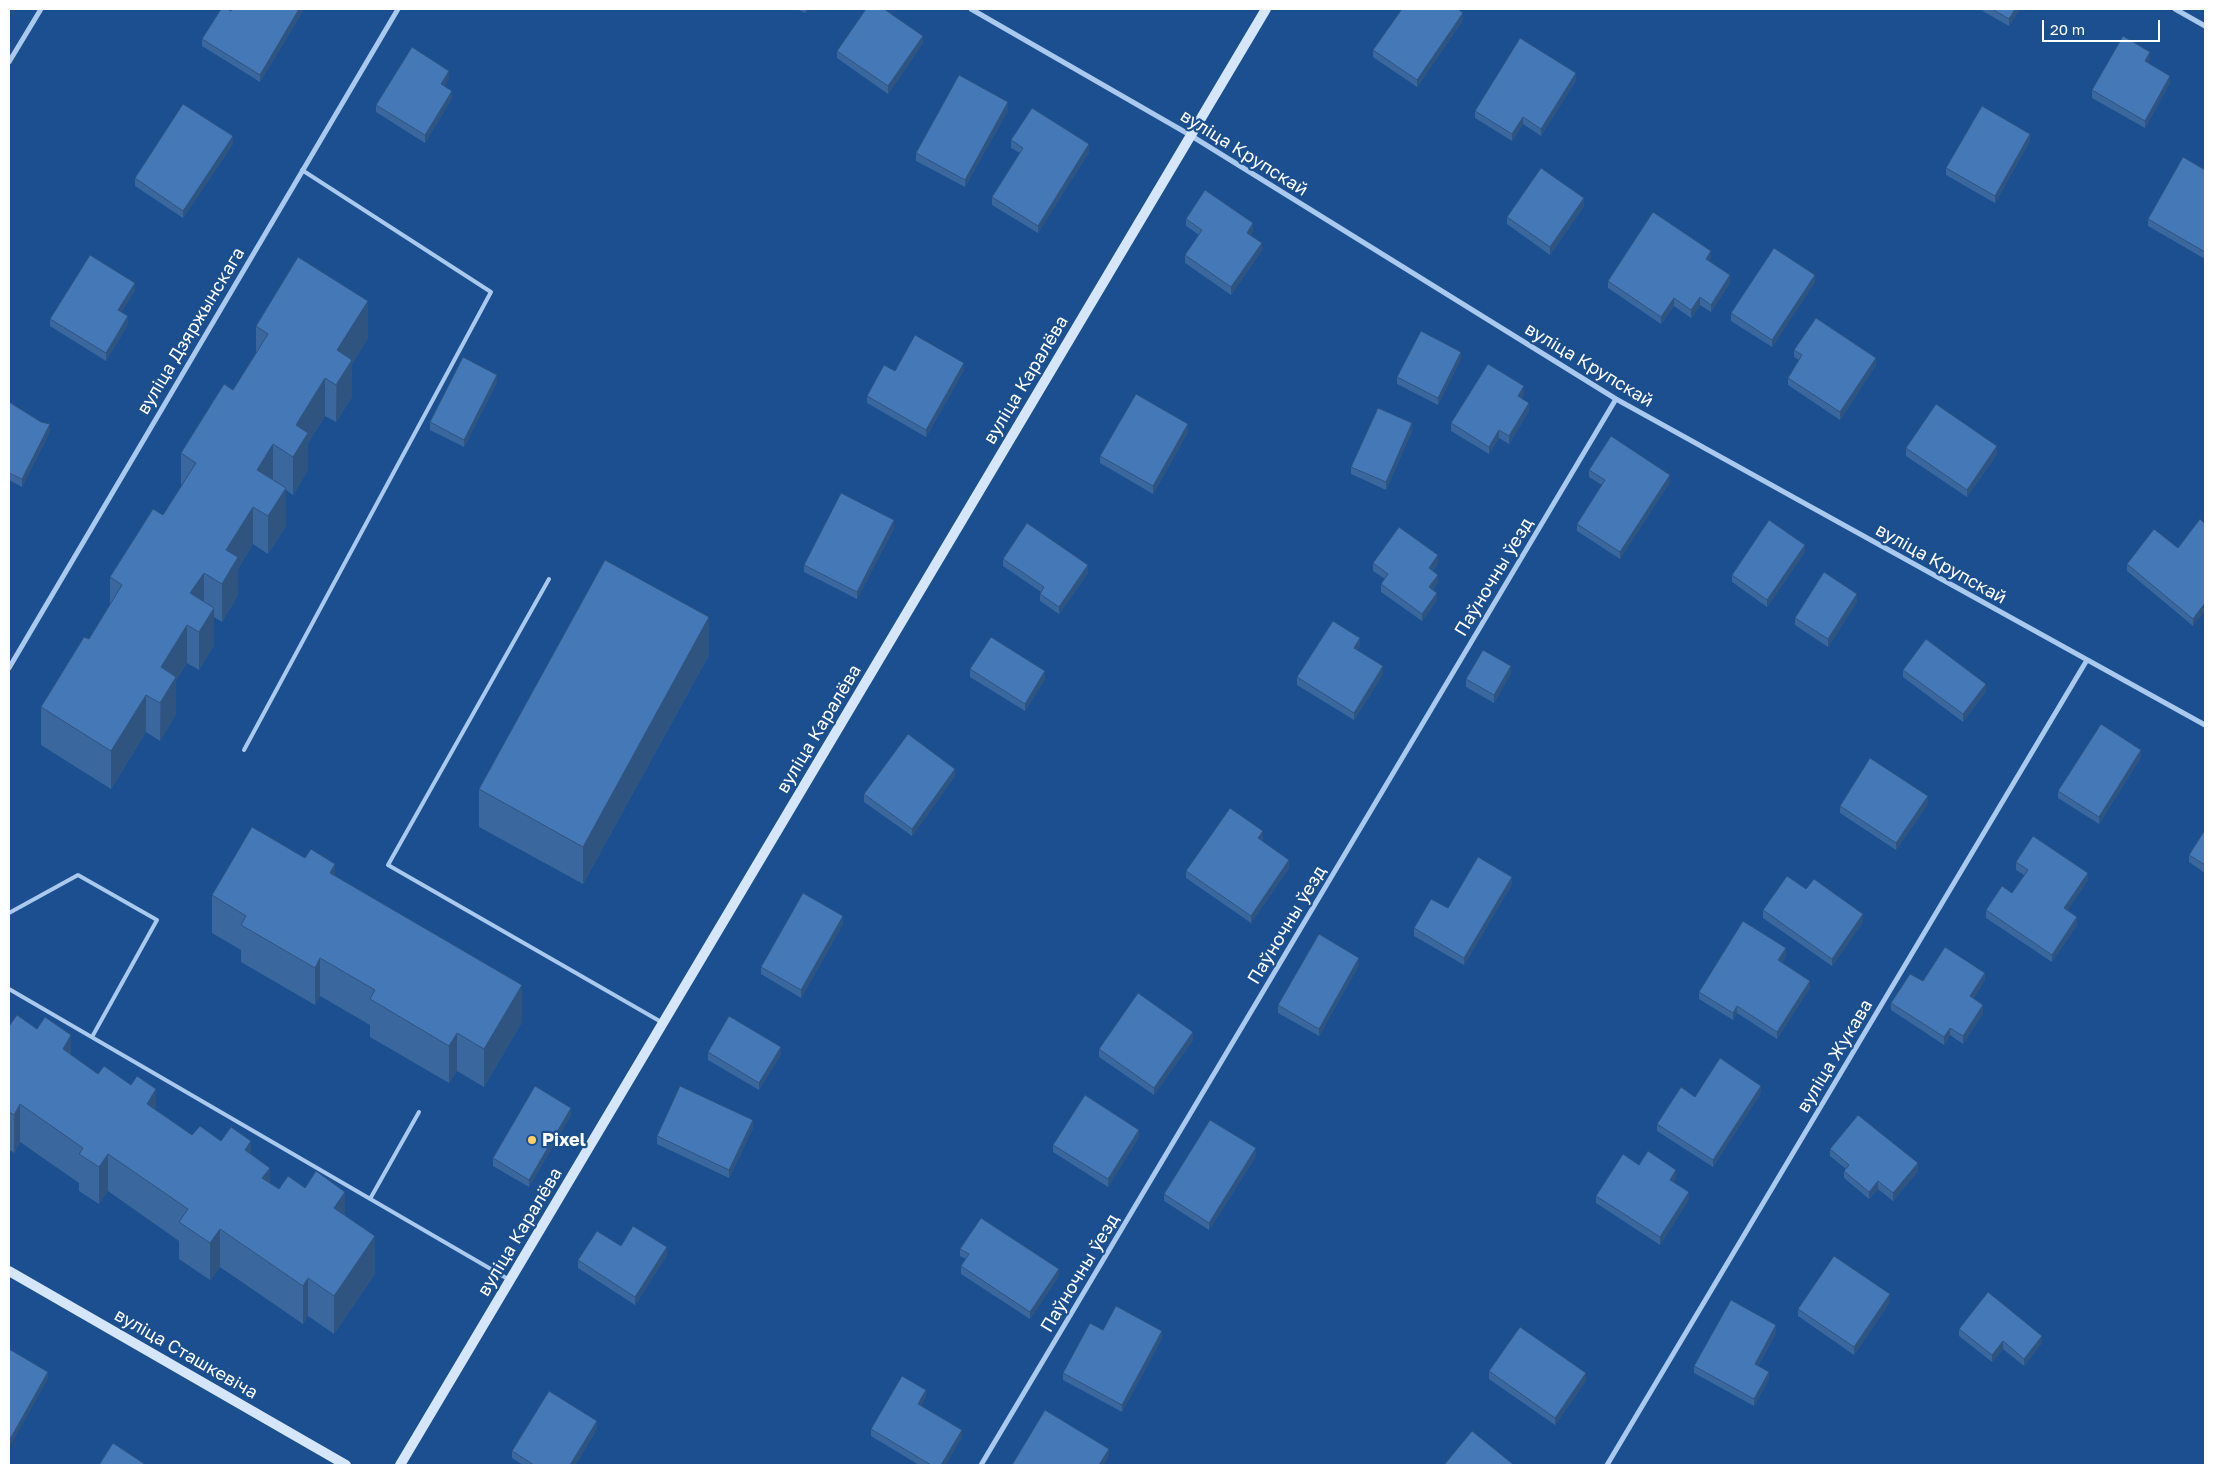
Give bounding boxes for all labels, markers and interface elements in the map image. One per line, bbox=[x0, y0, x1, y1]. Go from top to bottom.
scale bar bbox=[2044, 10, 2162, 42]
text: 20 m bbox=[2050, 20, 2085, 38]
street label: вуліца Крупскай bbox=[1176, 105, 1312, 201]
street label: вуліца Дзяржынскага bbox=[133, 244, 249, 418]
street label: вуліца Каралёва bbox=[979, 312, 1073, 448]
street label: вуліца Крупскай bbox=[1521, 318, 1657, 412]
street label: Паўночны ўезд bbox=[1450, 514, 1538, 640]
street label: вуліца Крупскай bbox=[1872, 519, 2010, 609]
street label: вуліца Каралёва bbox=[772, 661, 866, 797]
street label: Паўночны ўезд bbox=[1243, 862, 1331, 988]
street label: вуліца Жукава bbox=[1793, 995, 1877, 1117]
place label: Pixel bbox=[542, 1129, 586, 1151]
marker: Pixel bbox=[526, 1134, 538, 1146]
street label: вуліца Каралёва bbox=[473, 1164, 567, 1300]
street label: Паўночны ўезд bbox=[1036, 1210, 1124, 1336]
street label: вуліца Сташкевіча bbox=[110, 1304, 262, 1404]

